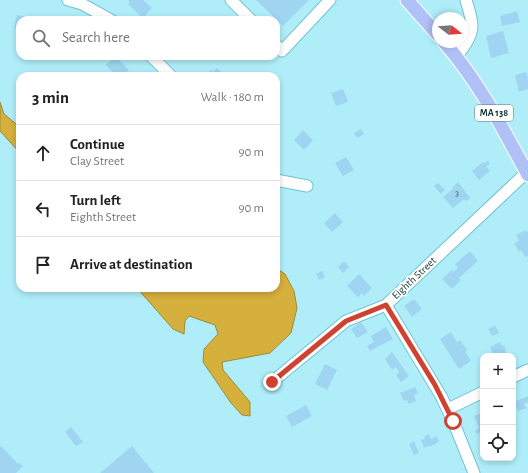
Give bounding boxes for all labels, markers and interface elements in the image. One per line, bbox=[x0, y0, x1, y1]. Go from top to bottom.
north arrow bbox=[432, 12, 468, 48]
search box bbox=[16, 16, 280, 60]
icon: search bbox=[30, 27, 52, 49]
text: Search here bbox=[62, 30, 130, 45]
text: 3 min bbox=[32, 89, 69, 106]
text: Walk · 180 m bbox=[201, 91, 264, 104]
road number: MA 138 bbox=[475, 105, 513, 121]
text: Continue bbox=[70, 137, 125, 152]
icon: ahead bbox=[32, 142, 54, 164]
text: 90 m bbox=[238, 146, 264, 159]
text: Clay Street bbox=[70, 155, 124, 168]
house number: 3 bbox=[455, 189, 459, 198]
text: Turn left bbox=[70, 193, 121, 208]
icon: left bbox=[32, 198, 54, 220]
text: 90 m bbox=[238, 202, 264, 215]
text: Eighth Street bbox=[70, 211, 136, 224]
icon: arrive bbox=[32, 254, 54, 276]
street label: Eighth Street bbox=[390, 255, 439, 301]
text: Arrive at destination bbox=[70, 257, 193, 272]
map controls bbox=[480, 353, 516, 461]
button: + bbox=[480, 353, 516, 389]
route end bbox=[263, 373, 281, 391]
button: − bbox=[480, 389, 516, 425]
route start bbox=[444, 412, 462, 430]
button: locate bbox=[480, 425, 516, 461]

